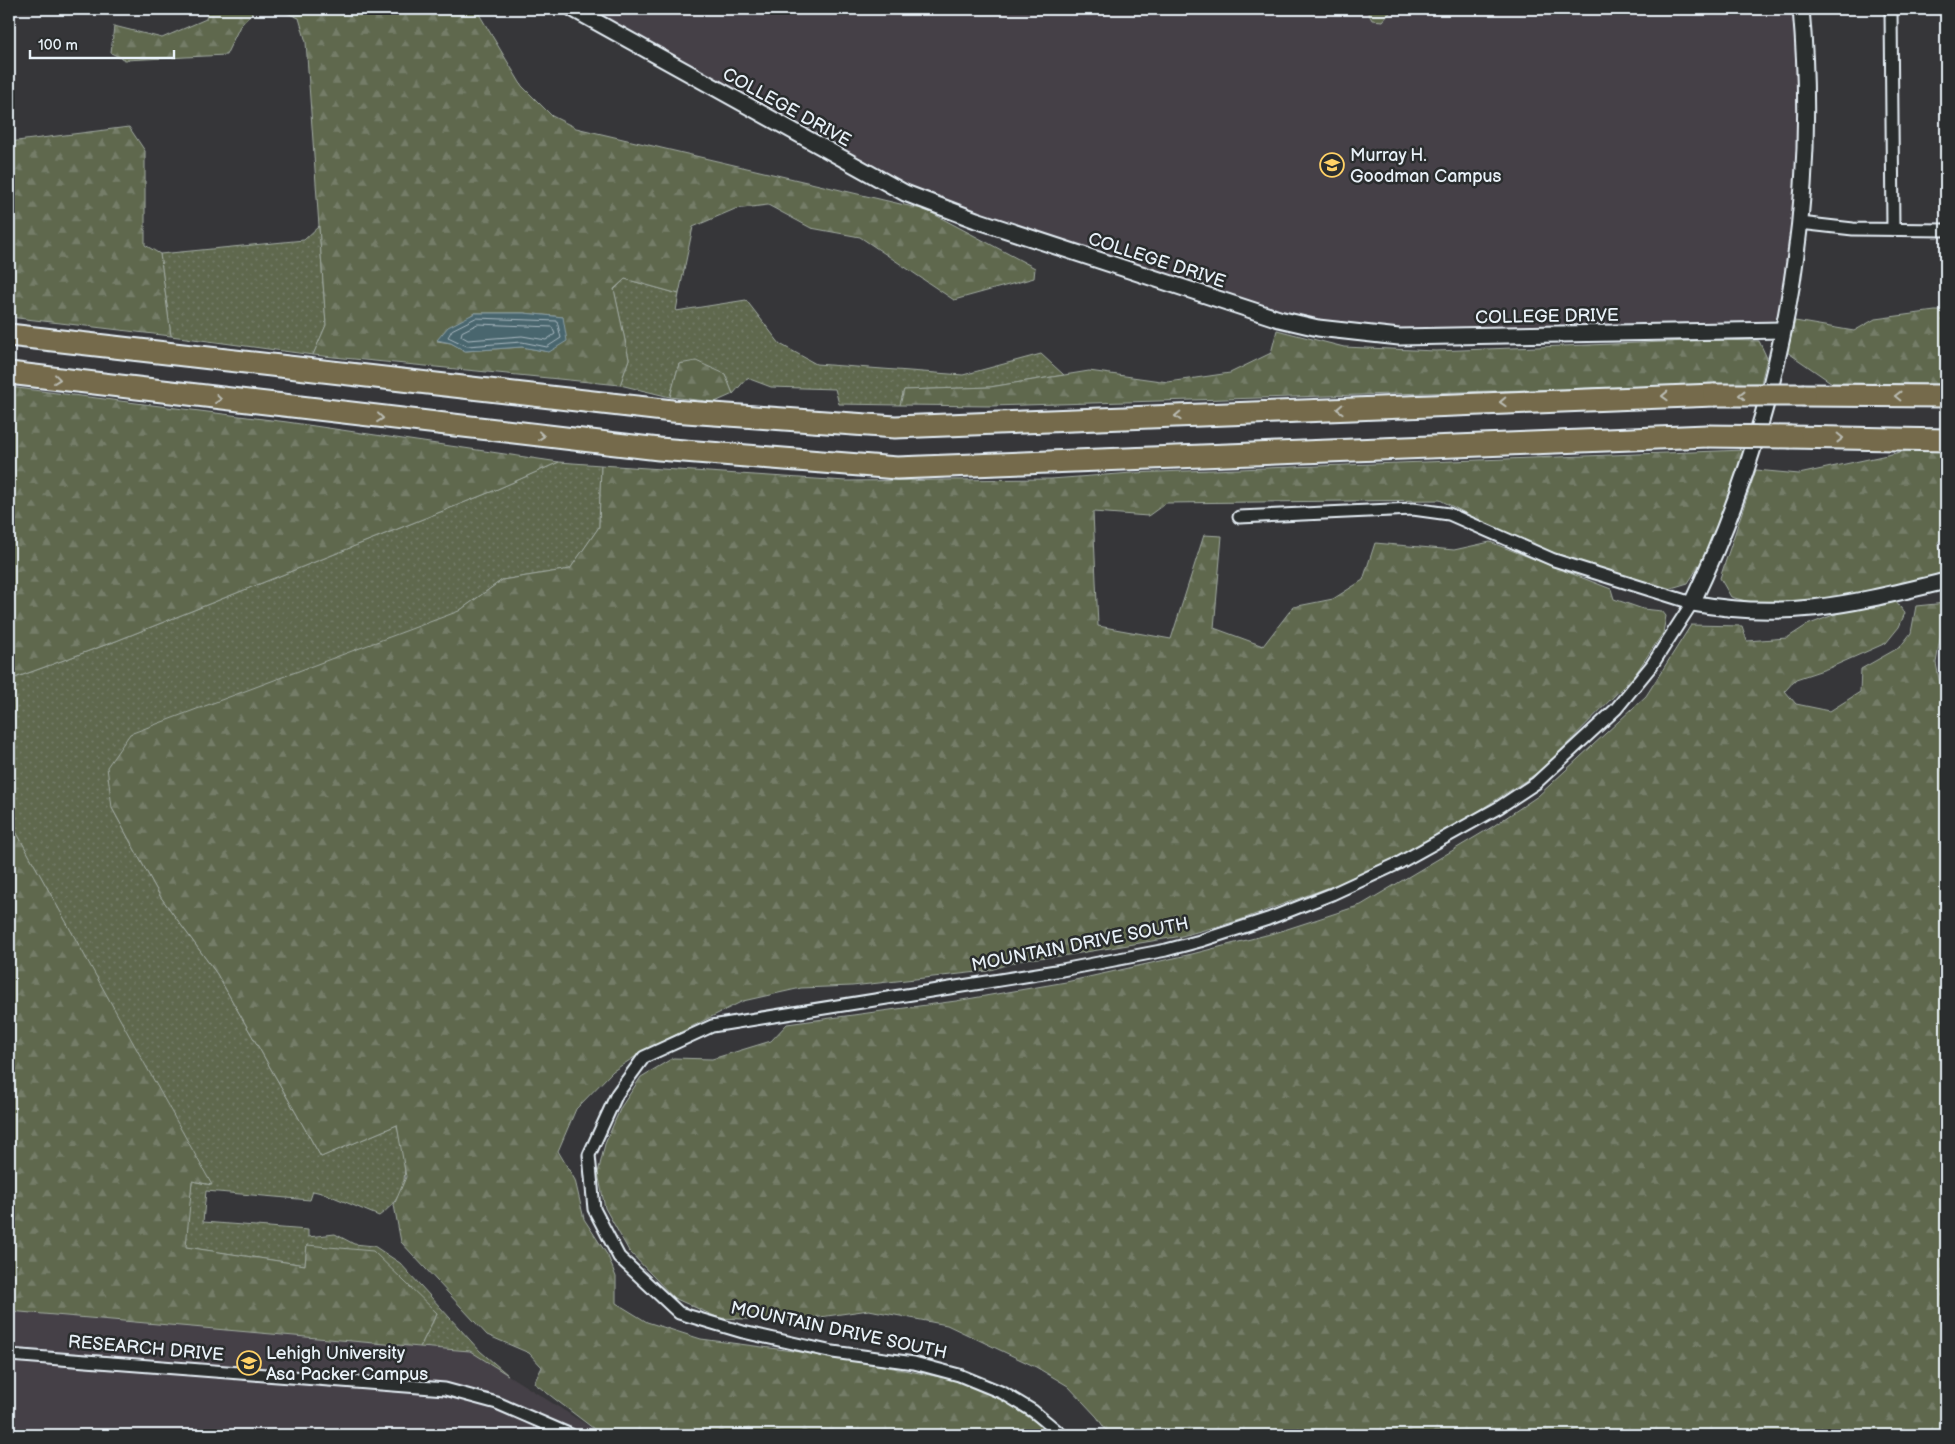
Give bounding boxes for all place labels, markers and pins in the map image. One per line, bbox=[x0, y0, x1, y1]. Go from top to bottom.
place label: Murray H. Goodman Campus bbox=[1350, 145, 1502, 187]
school or university icon: Murray H. Goodman Campus bbox=[1319, 152, 1345, 178]
place label: Lehigh University Asa Packer Campus bbox=[266, 1343, 428, 1385]
school or university icon: Lehigh University Asa Packer Campus bbox=[236, 1350, 262, 1376]

